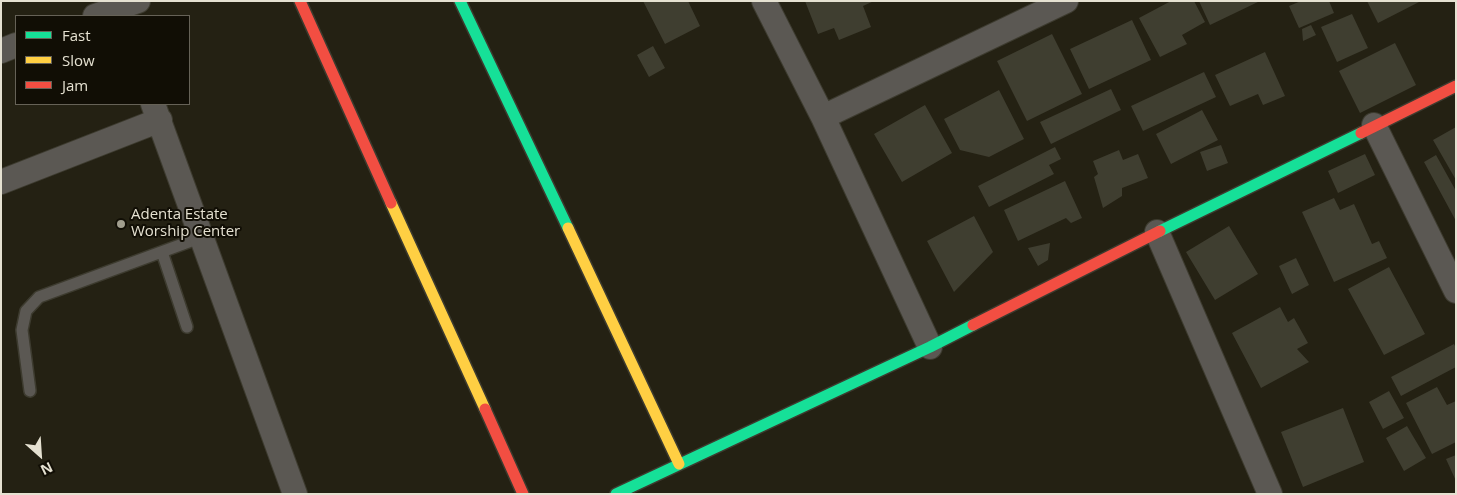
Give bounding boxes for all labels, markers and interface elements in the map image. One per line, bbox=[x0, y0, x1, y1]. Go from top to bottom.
legend bbox=[15, 15, 190, 105]
text: Fast bbox=[62, 25, 91, 45]
text: Slow bbox=[62, 50, 95, 70]
text: Jam bbox=[62, 75, 88, 95]
place label: Adenta Estate Worship Center bbox=[131, 206, 240, 241]
marker: Adenta Estate Worship Center bbox=[115, 218, 127, 230]
north arrow bbox=[15, 430, 65, 480]
text: N bbox=[38, 458, 56, 480]

